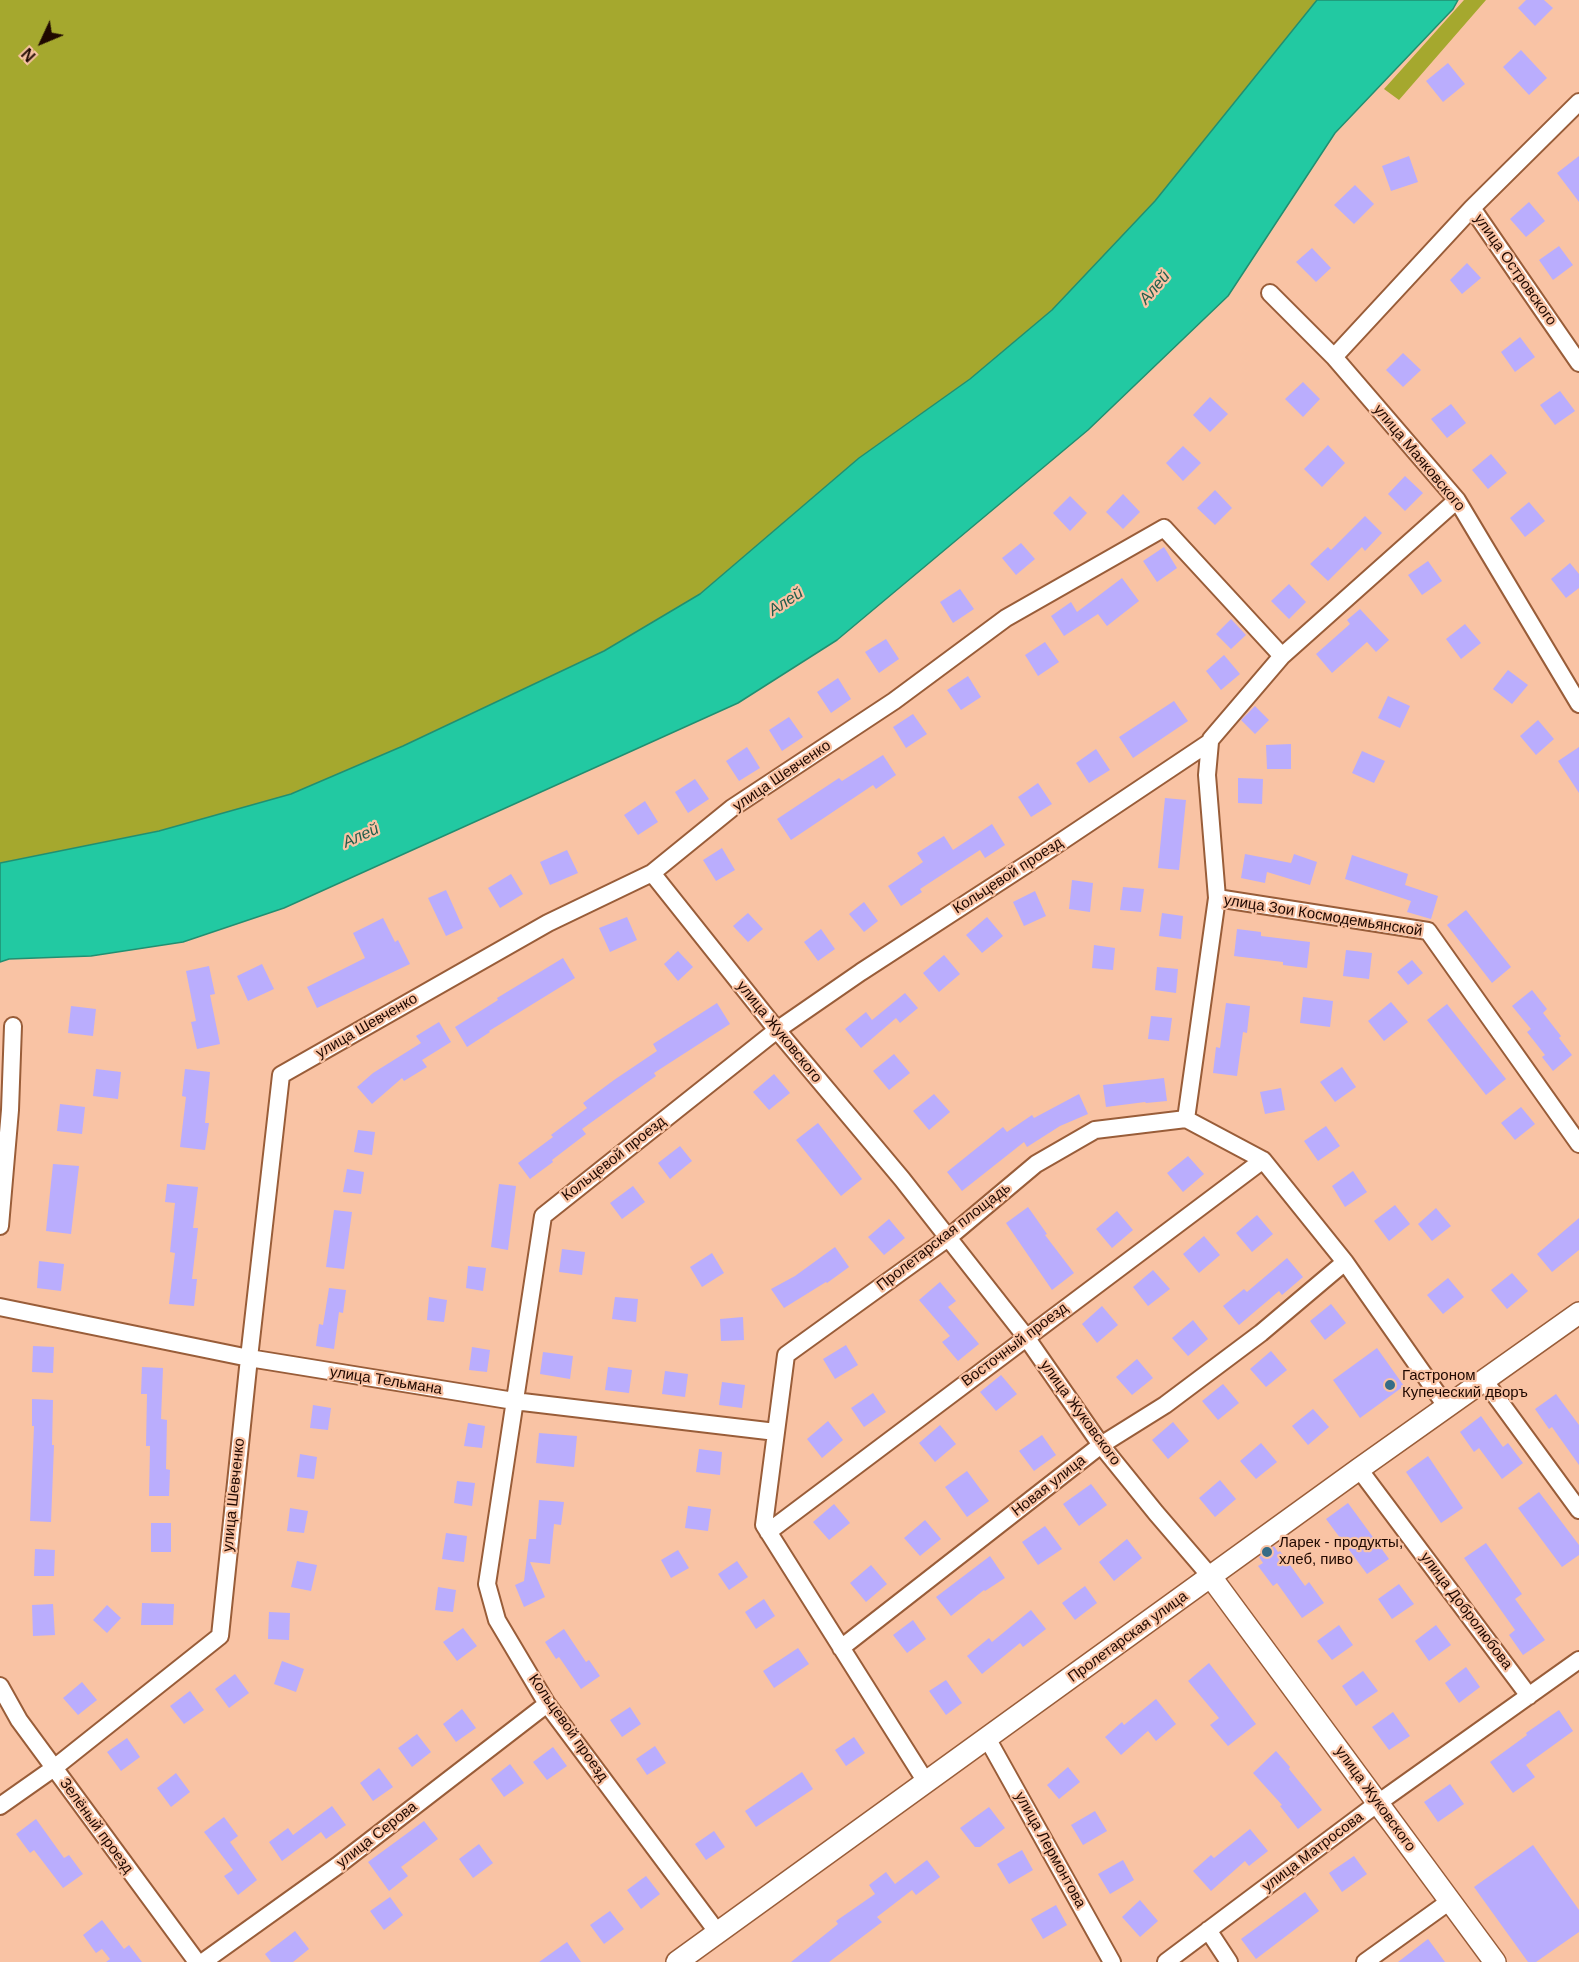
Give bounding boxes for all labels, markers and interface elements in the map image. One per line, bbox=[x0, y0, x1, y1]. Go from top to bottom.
north arrow bbox=[12, 12, 72, 72]
text: N bbox=[19, 45, 39, 65]
street label: улица Островского bbox=[1470, 211, 1560, 329]
water label: Алей bbox=[1136, 267, 1174, 309]
street label: улица Маяковского bbox=[1369, 401, 1469, 515]
water label: Алей bbox=[765, 584, 807, 620]
street label: улица Шевченко bbox=[730, 737, 834, 815]
water label: Алей bbox=[340, 820, 382, 852]
street label: Кольцевой проезд bbox=[950, 834, 1066, 918]
street label: улица Зои Космодемьянской bbox=[1222, 891, 1424, 941]
street label: улица Жуковского bbox=[733, 978, 825, 1086]
street label: улица Шевченко bbox=[313, 990, 421, 1062]
street label: Кольцевой проезд bbox=[558, 1113, 670, 1205]
street label: Пролетарская площадь bbox=[874, 1179, 1014, 1295]
street label: Восточный проезд bbox=[958, 1299, 1072, 1391]
street label: улица Жуковского bbox=[1036, 1357, 1124, 1469]
street label: улица Тельмана bbox=[329, 1363, 443, 1399]
place label: Гастроном Купеческий дворъ bbox=[1402, 1367, 1528, 1402]
marker: Гастроном Купеческий дворъ bbox=[1383, 1378, 1397, 1392]
street label: улица Шевченко bbox=[219, 1437, 249, 1553]
street label: Новая улица bbox=[1008, 1452, 1090, 1520]
place label: Ларек - продукты, хлеб, пиво bbox=[1279, 1534, 1403, 1569]
marker: Ларек - продукты, хлеб, пиво bbox=[1260, 1545, 1274, 1559]
street label: улица Добролюбова bbox=[1416, 1549, 1516, 1673]
street label: Пролетарская улица bbox=[1065, 1588, 1191, 1686]
street label: Кольцевой проезд bbox=[524, 1671, 612, 1785]
street label: улица Жуковского bbox=[1331, 1743, 1419, 1855]
street label: Зелёный проезд bbox=[55, 1775, 137, 1877]
street label: улица Лермонтова bbox=[1011, 1789, 1089, 1911]
street label: улица Серова bbox=[333, 1798, 421, 1872]
street label: улица Матросова bbox=[1259, 1808, 1367, 1896]

